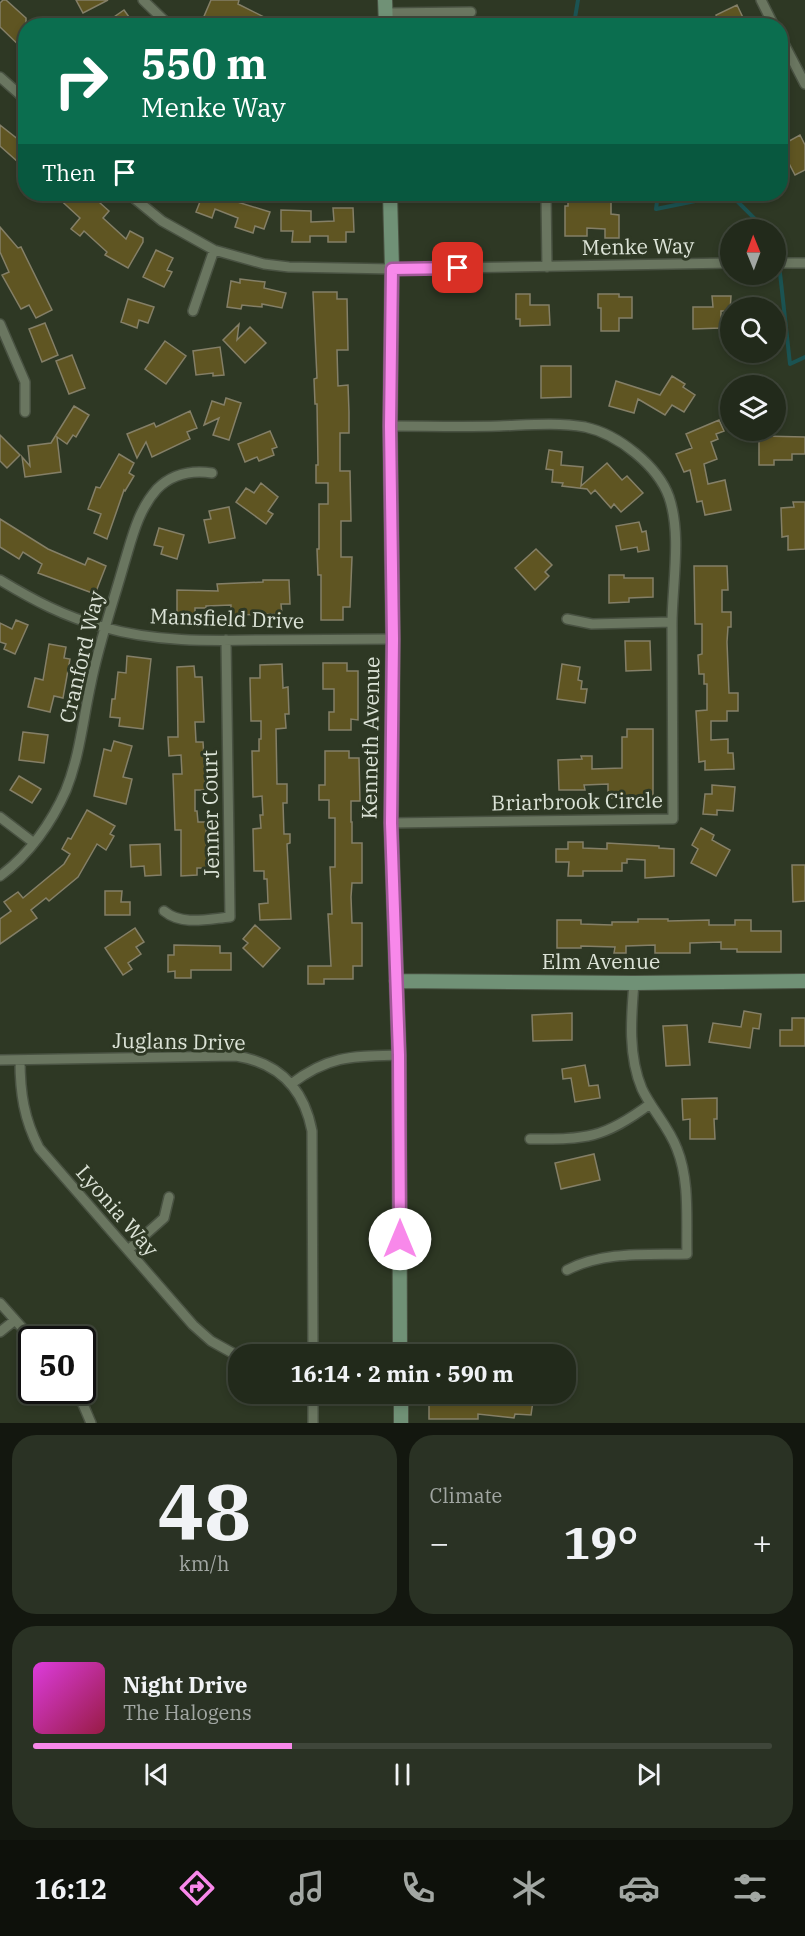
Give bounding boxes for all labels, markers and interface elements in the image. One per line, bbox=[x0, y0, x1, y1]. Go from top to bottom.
text: 550 m bbox=[141, 36, 267, 91]
icon: right bbox=[42, 42, 120, 120]
text: Menke Way bbox=[141, 89, 286, 124]
icon: arrive bbox=[108, 156, 141, 189]
text: Then bbox=[42, 158, 96, 187]
north arrow bbox=[720, 219, 786, 285]
map controls bbox=[720, 219, 786, 441]
street label: Menke Way bbox=[581, 231, 695, 261]
pin bbox=[432, 242, 483, 293]
icon: arrive bbox=[441, 251, 474, 284]
button: search bbox=[720, 297, 786, 363]
button: layers bbox=[720, 375, 786, 441]
street label: Cranford Way bbox=[52, 587, 110, 726]
street label: Mansfield Drive bbox=[149, 601, 305, 635]
street label: Kenneth Avenue bbox=[355, 656, 385, 820]
street label: Jenner Court bbox=[195, 750, 225, 878]
street label: Briarbrook Circle bbox=[491, 786, 663, 816]
street label: Elm Avenue bbox=[542, 947, 660, 975]
street label: Juglans Drive bbox=[112, 1026, 246, 1056]
street label: Lyonia Way bbox=[70, 1159, 166, 1263]
position arrow bbox=[368, 1207, 432, 1271]
speed limit sign: 50 bbox=[18, 1326, 96, 1404]
text: 16:14 · 2 min · 590 m bbox=[290, 1359, 514, 1388]
text: 48 bbox=[157, 1460, 251, 1561]
text: Climate bbox=[430, 1482, 502, 1509]
text: 19° bbox=[563, 1513, 638, 1571]
text: − bbox=[430, 1521, 449, 1564]
text: + bbox=[752, 1521, 772, 1564]
text: km/h bbox=[179, 1550, 230, 1577]
text: Night Drive bbox=[123, 1670, 248, 1699]
text: The Halogens bbox=[123, 1699, 252, 1726]
icon: previous bbox=[140, 1758, 173, 1791]
icon: pause bbox=[386, 1758, 419, 1791]
icon: next bbox=[632, 1758, 665, 1791]
icon: directions bbox=[176, 1867, 218, 1909]
icon: music bbox=[286, 1867, 328, 1909]
icon: phone bbox=[397, 1867, 439, 1909]
icon: climate bbox=[508, 1867, 550, 1909]
icon: car bbox=[618, 1867, 660, 1909]
icon: filters bbox=[729, 1867, 771, 1909]
text: 16:12 bbox=[34, 1871, 107, 1906]

